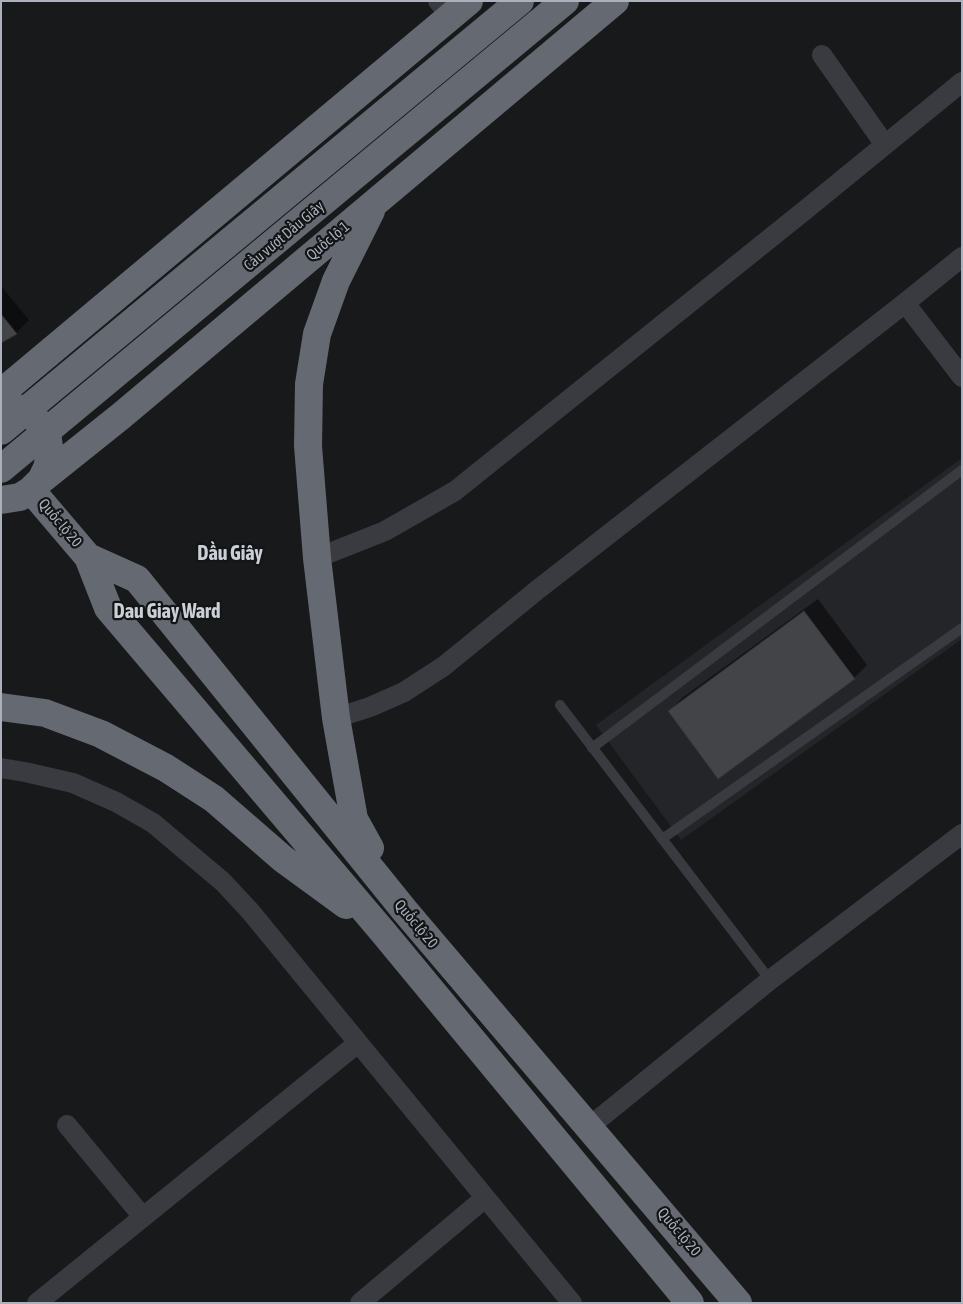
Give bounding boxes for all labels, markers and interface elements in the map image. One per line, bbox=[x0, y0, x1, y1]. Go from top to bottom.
street label: Cầu vượt Dầu Giây bbox=[240, 197, 328, 275]
street label: Quốc lộ 1 bbox=[303, 218, 353, 264]
street label: Quốc lộ 20 bbox=[35, 495, 85, 551]
district label: Dầu Giây bbox=[197, 542, 263, 566]
district label: Dau Giay Ward bbox=[114, 600, 220, 624]
street label: Quốc lộ 20 bbox=[391, 896, 441, 952]
street label: Quốc lộ 20 bbox=[654, 1204, 704, 1260]

